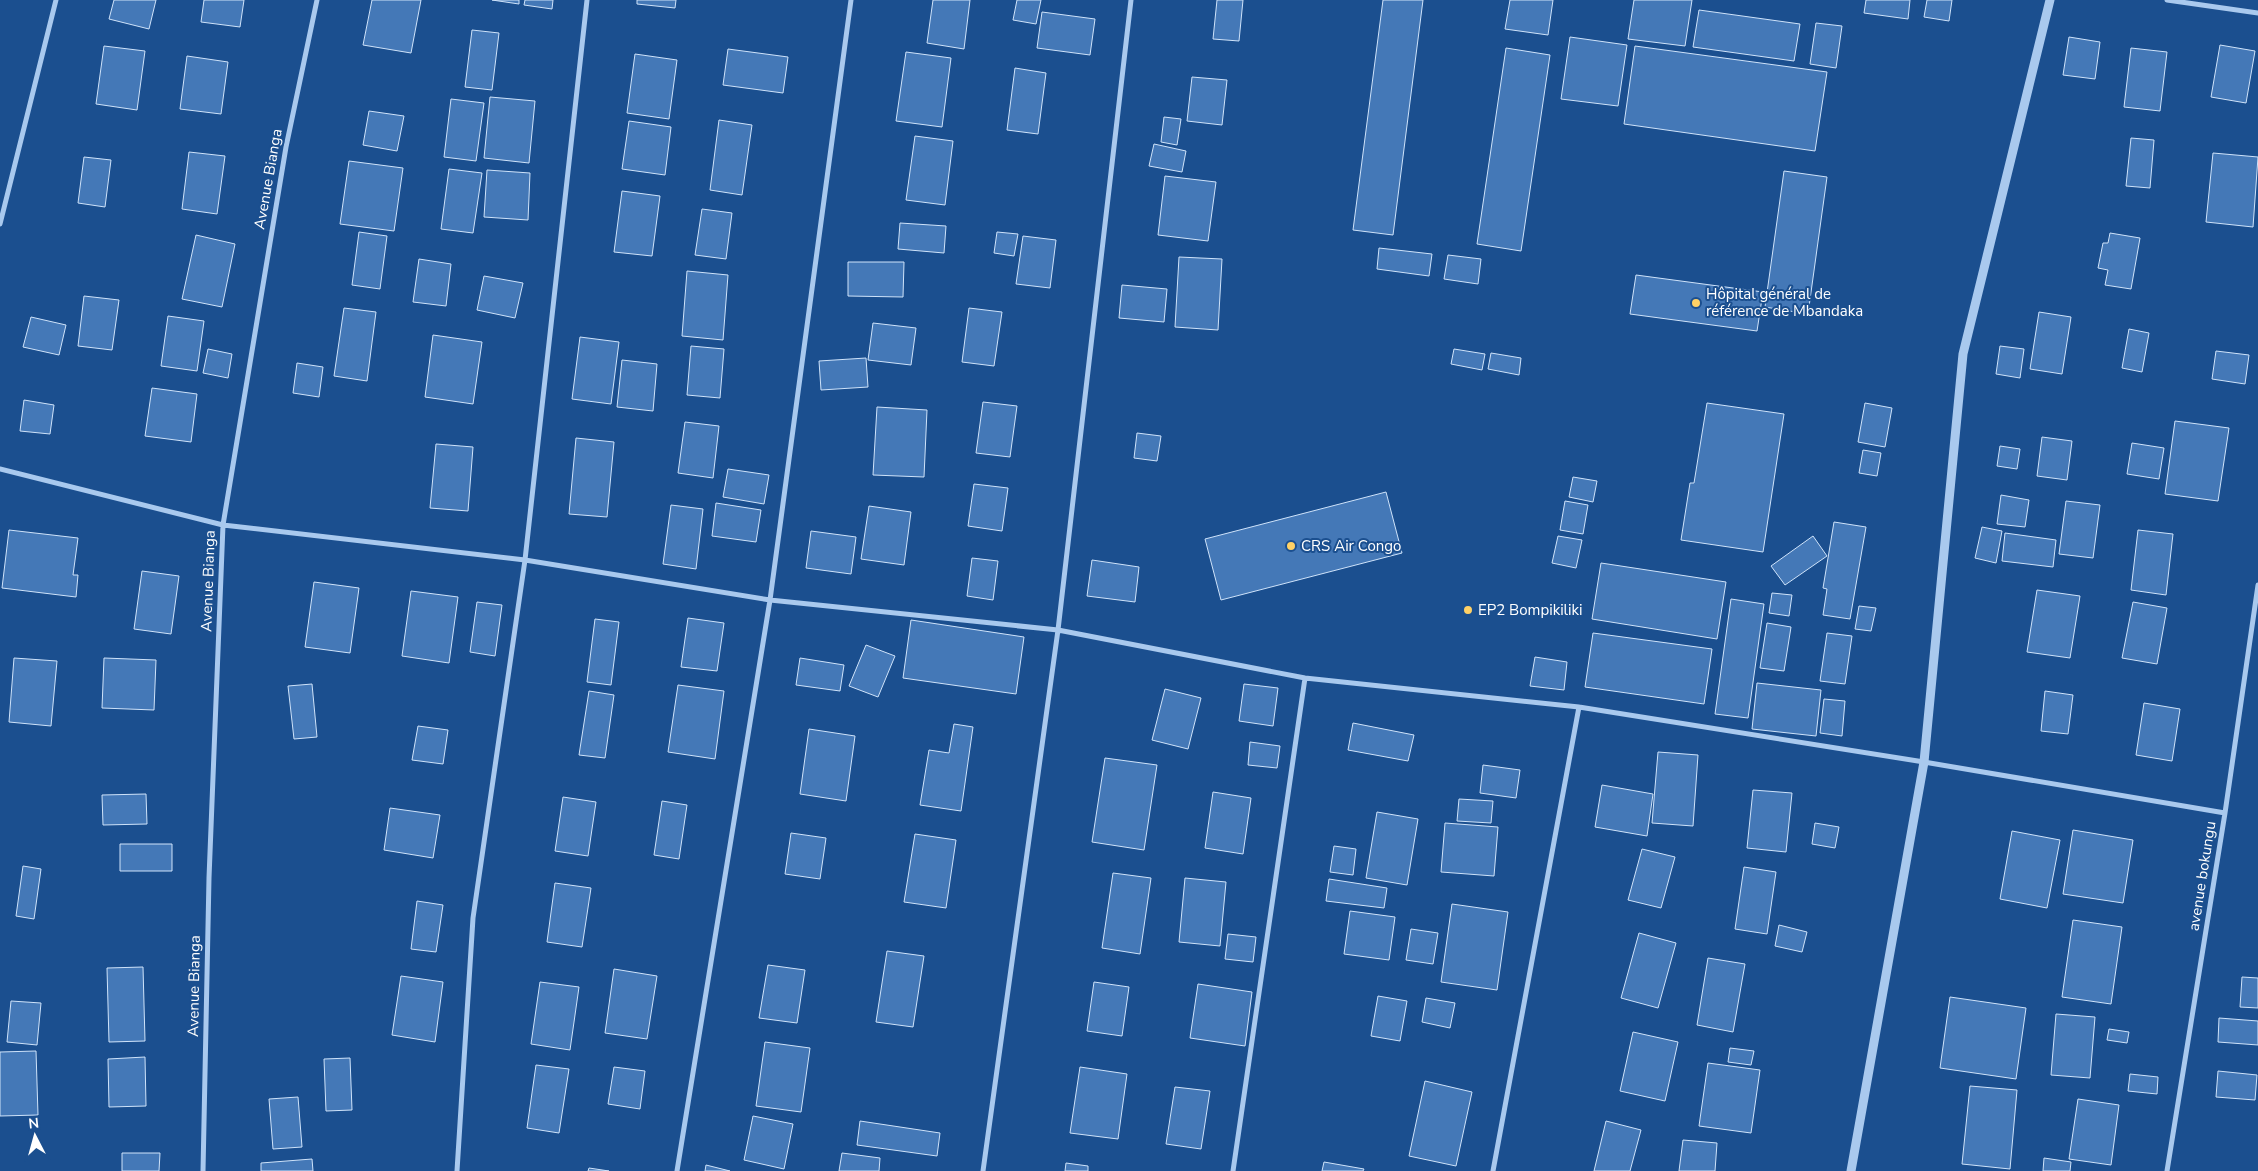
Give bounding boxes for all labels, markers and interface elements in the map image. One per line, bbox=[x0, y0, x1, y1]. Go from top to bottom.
street label: Avenue Bianga bbox=[249, 127, 287, 231]
place label: Hôpital général de référence de Mbandaka bbox=[1706, 284, 1863, 321]
marker: Hôpital général de référence de Mbandaka bbox=[1690, 297, 1702, 309]
street label: Avenue Bianga bbox=[196, 530, 220, 632]
place label: CRS Air Congo bbox=[1301, 536, 1401, 556]
marker: CRS Air Congo bbox=[1285, 540, 1297, 552]
place label: EP2 Bompikiliki bbox=[1478, 600, 1583, 620]
marker: EP2 Bompikiliki bbox=[1462, 604, 1474, 616]
street label: avenue bokungu bbox=[2183, 820, 2221, 932]
street label: Avenue Bianga bbox=[183, 935, 205, 1037]
north arrow bbox=[10, 1111, 60, 1161]
text: N bbox=[27, 1114, 40, 1134]

